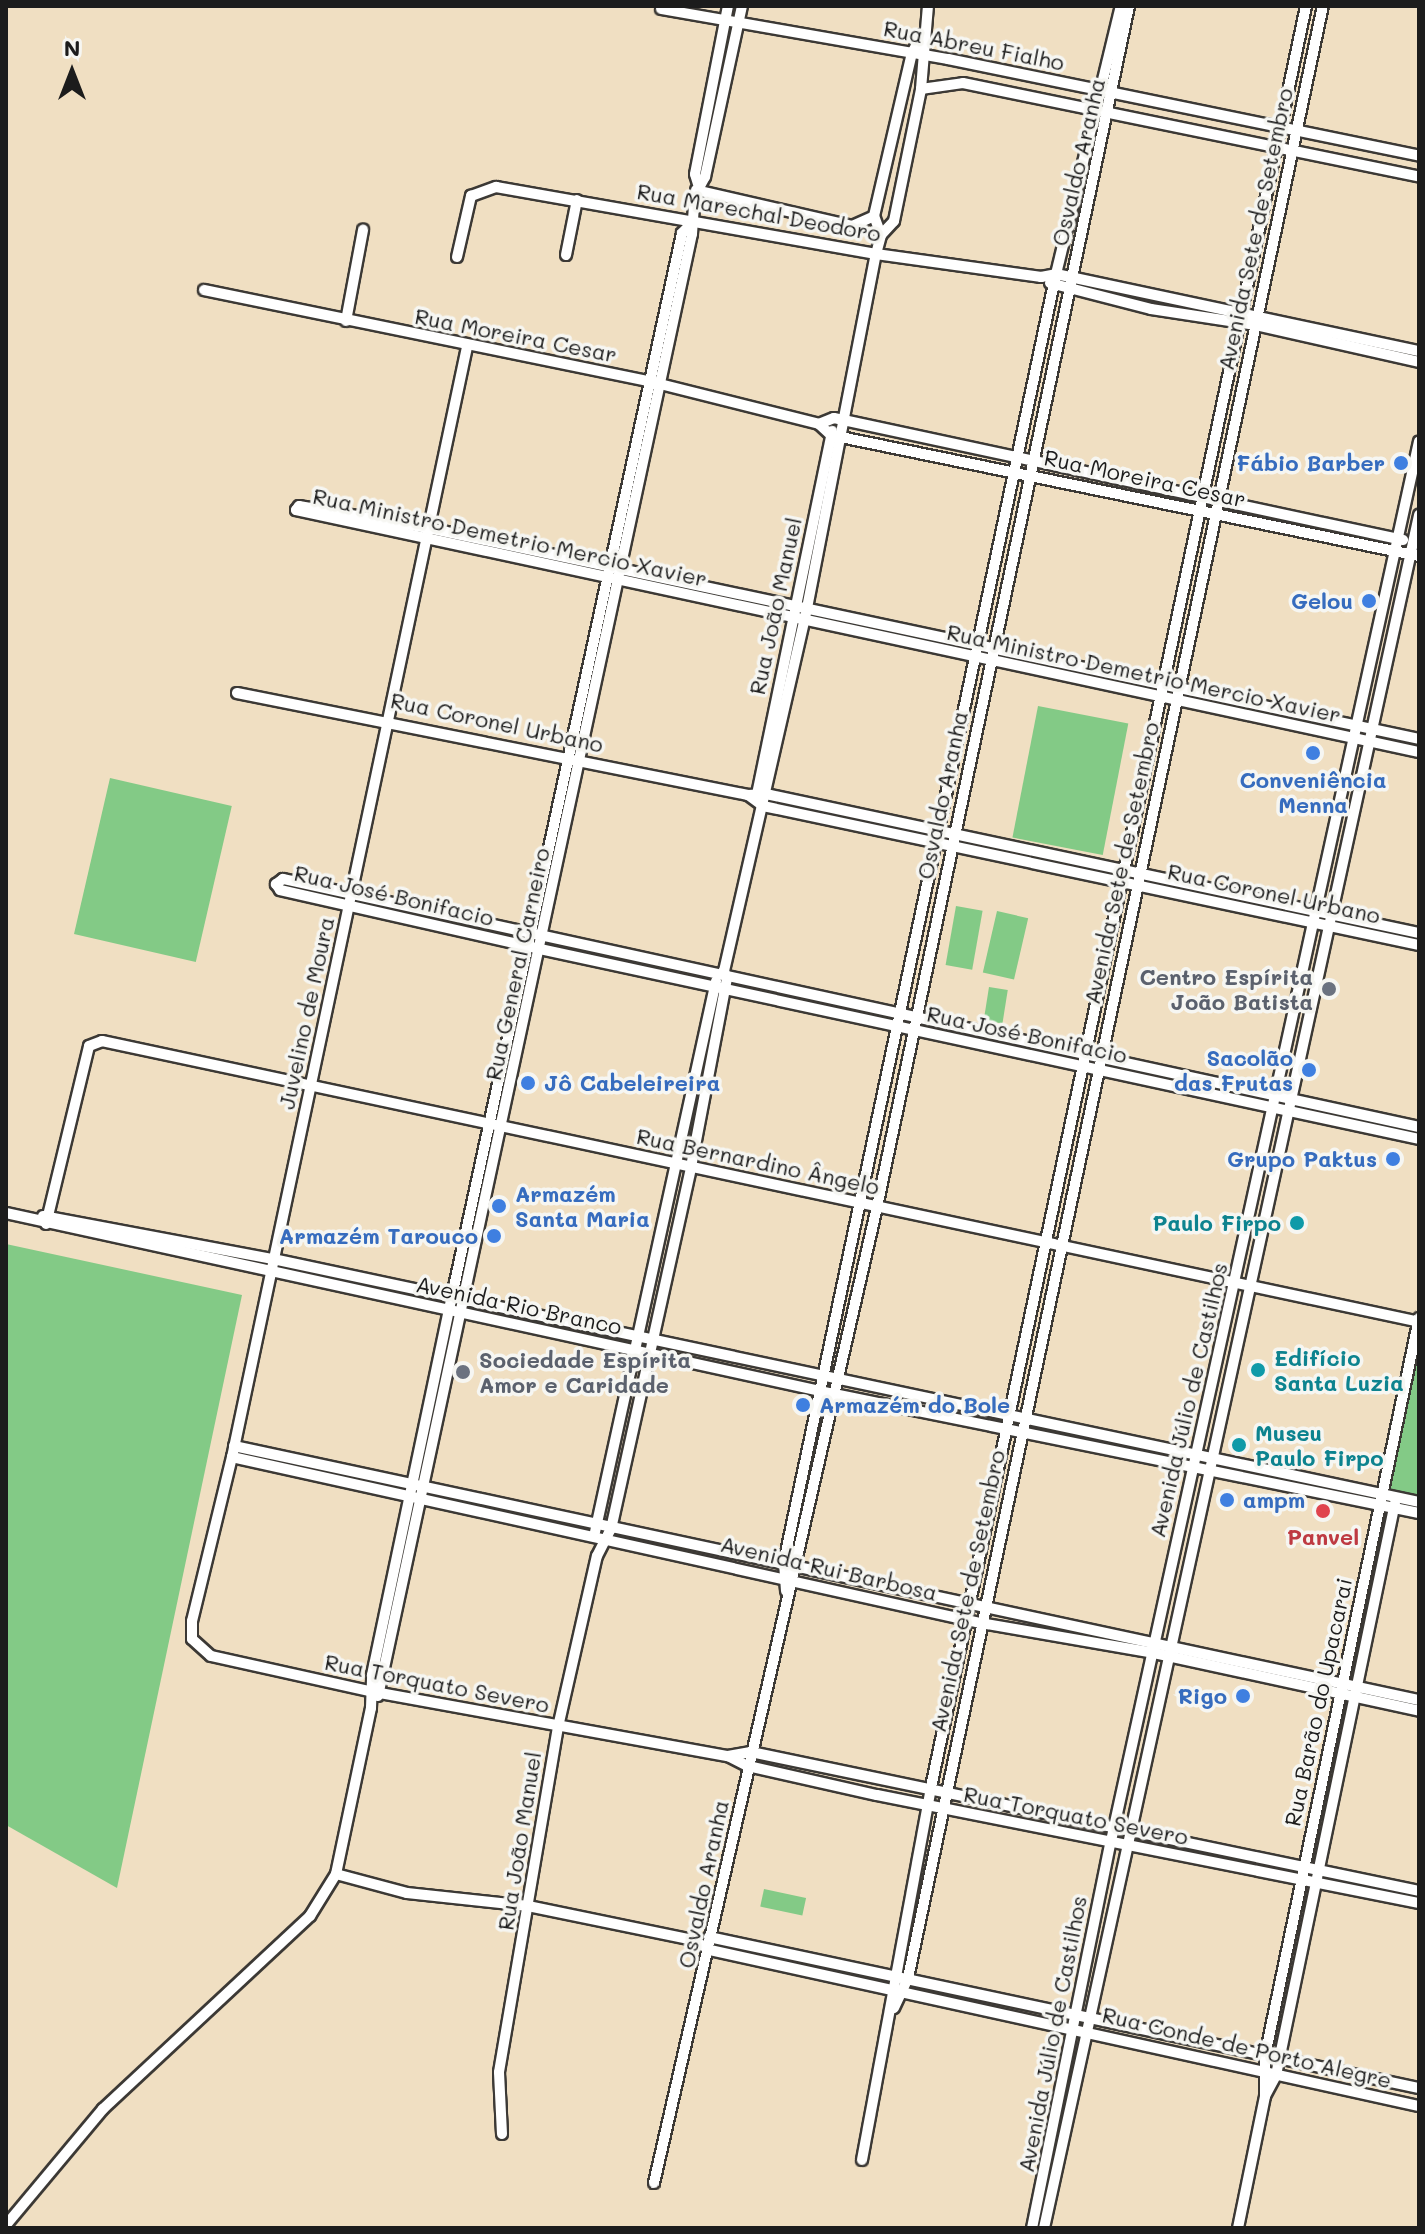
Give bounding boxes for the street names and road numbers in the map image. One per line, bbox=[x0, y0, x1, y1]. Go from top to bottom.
street label: Rua Abreu Fialho bbox=[881, 15, 1067, 75]
street label: Osvaldo Aranha bbox=[1046, 76, 1110, 248]
street label: Avenida Sete de Setembro bbox=[1212, 86, 1298, 372]
street label: Rua Marechal Deodoro bbox=[635, 178, 883, 246]
street label: Rua Moreira Cesar bbox=[413, 302, 619, 368]
street label: Rua Moreira Cesar bbox=[1042, 444, 1248, 512]
street label: Rua Ministro Demetrio Mercio Xavier bbox=[311, 482, 709, 592]
street label: Rua João Manuel bbox=[743, 515, 807, 697]
street label: Rua Ministro Demetrio Mercio Xavier bbox=[945, 618, 1343, 728]
street label: Rua Coronel Urbano bbox=[388, 687, 606, 757]
street label: Osvaldo Aranha bbox=[911, 708, 973, 882]
street label: Avenida Sete de Setembro bbox=[1078, 720, 1164, 1006]
street label: Rua General Carneiro bbox=[479, 845, 555, 1083]
street label: Rua Coronel Urbano bbox=[1165, 858, 1383, 928]
street label: Rua José Bonifacio bbox=[292, 859, 496, 931]
street label: Juvelino de Moura bbox=[273, 914, 339, 1112]
street label: Rua José Bonifacio bbox=[925, 1000, 1129, 1068]
street label: Rua Bernardino Ângelo bbox=[634, 1122, 882, 1200]
street label: Avenida Júlio de Castilhos bbox=[1144, 1260, 1232, 1540]
street label: Avenida Rio Branco bbox=[414, 1270, 624, 1340]
street label: Avenida Sete de Setembro bbox=[924, 1448, 1010, 1734]
street label: Avenida Rui Barbosa bbox=[718, 1530, 940, 1606]
street label: Rua Barão do Upacarai bbox=[1279, 1575, 1357, 1829]
street label: Rua Torquato Severo bbox=[322, 1648, 552, 1718]
street label: Rua João Manuel bbox=[492, 1750, 546, 1932]
street label: Rua Torquato Severo bbox=[961, 1780, 1191, 1850]
street label: Osvaldo Aranha bbox=[672, 1797, 734, 1971]
street label: Avenida Júlio de Castilhos bbox=[1012, 1893, 1092, 2175]
street label: Rua Conde de Porto Alegre bbox=[1100, 2001, 1394, 2093]

